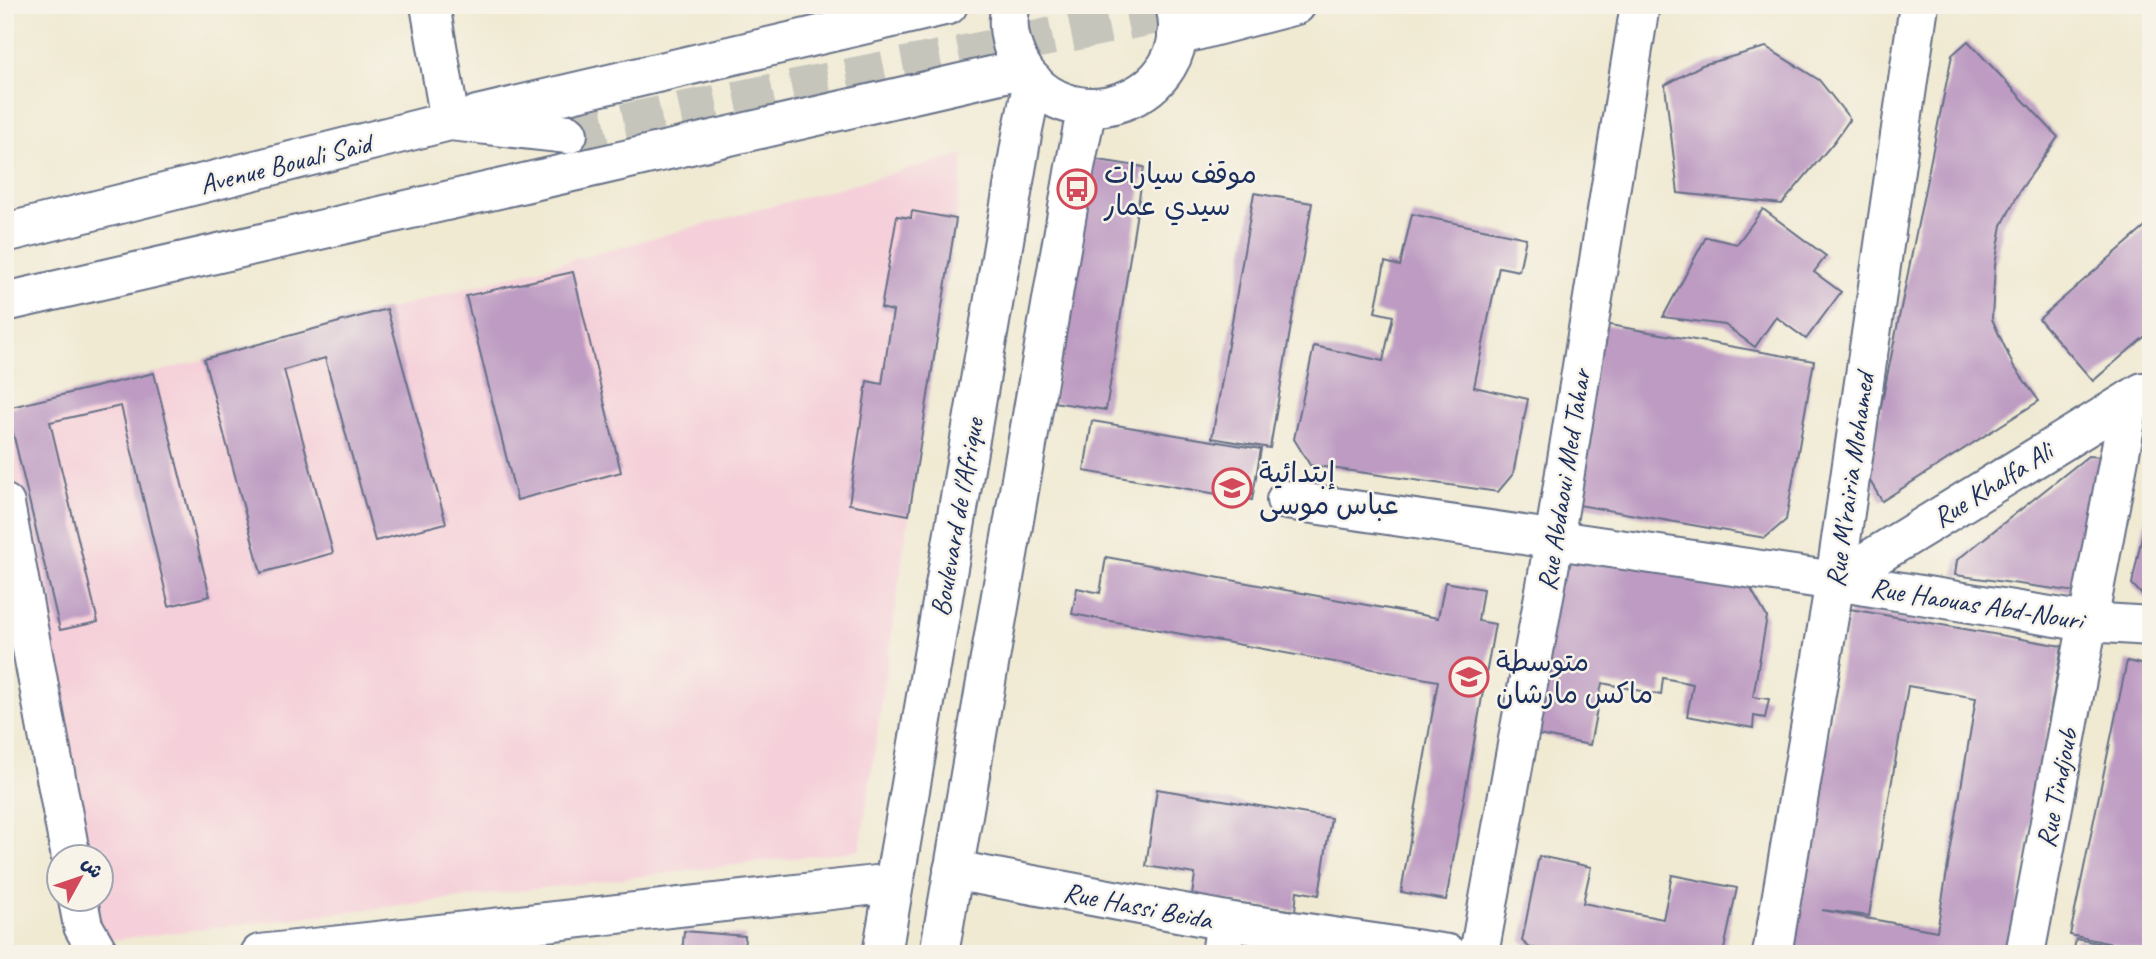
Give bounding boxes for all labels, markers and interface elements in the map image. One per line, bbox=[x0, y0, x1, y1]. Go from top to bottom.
street label: Avenue Bouali Said bbox=[196, 124, 378, 202]
place label: موقف سيارات سيدي عمار bbox=[1103, 156, 1257, 226]
bus stop icon: موقف سيارات سيدي عمار bbox=[1056, 168, 1098, 210]
street label: Rue Abdaoui Med Tahar bbox=[1529, 365, 1599, 593]
street label: Rue M'rairia Mohamed bbox=[1817, 367, 1882, 589]
street label: Boulevard de l'Afrique bbox=[922, 413, 991, 619]
street label: Rue Khalfa Ali bbox=[1926, 432, 2062, 535]
place label: إبتدائية عباس موسى bbox=[1259, 455, 1399, 522]
school or university icon: إبتدائية عباس موسى bbox=[1211, 467, 1253, 509]
street label: Rue Haouas Abd-Nouri bbox=[1868, 569, 2089, 638]
place label: متوسطة ماكس مارشان bbox=[1496, 644, 1653, 711]
school or university icon: متوسطة ماكس مارشان bbox=[1448, 656, 1490, 698]
street label: Rue Tindjoub bbox=[2028, 724, 2085, 850]
north arrow bbox=[46, 844, 116, 914]
text: ش bbox=[76, 852, 108, 884]
street label: Rue Hassi Beida bbox=[1061, 874, 1217, 937]

